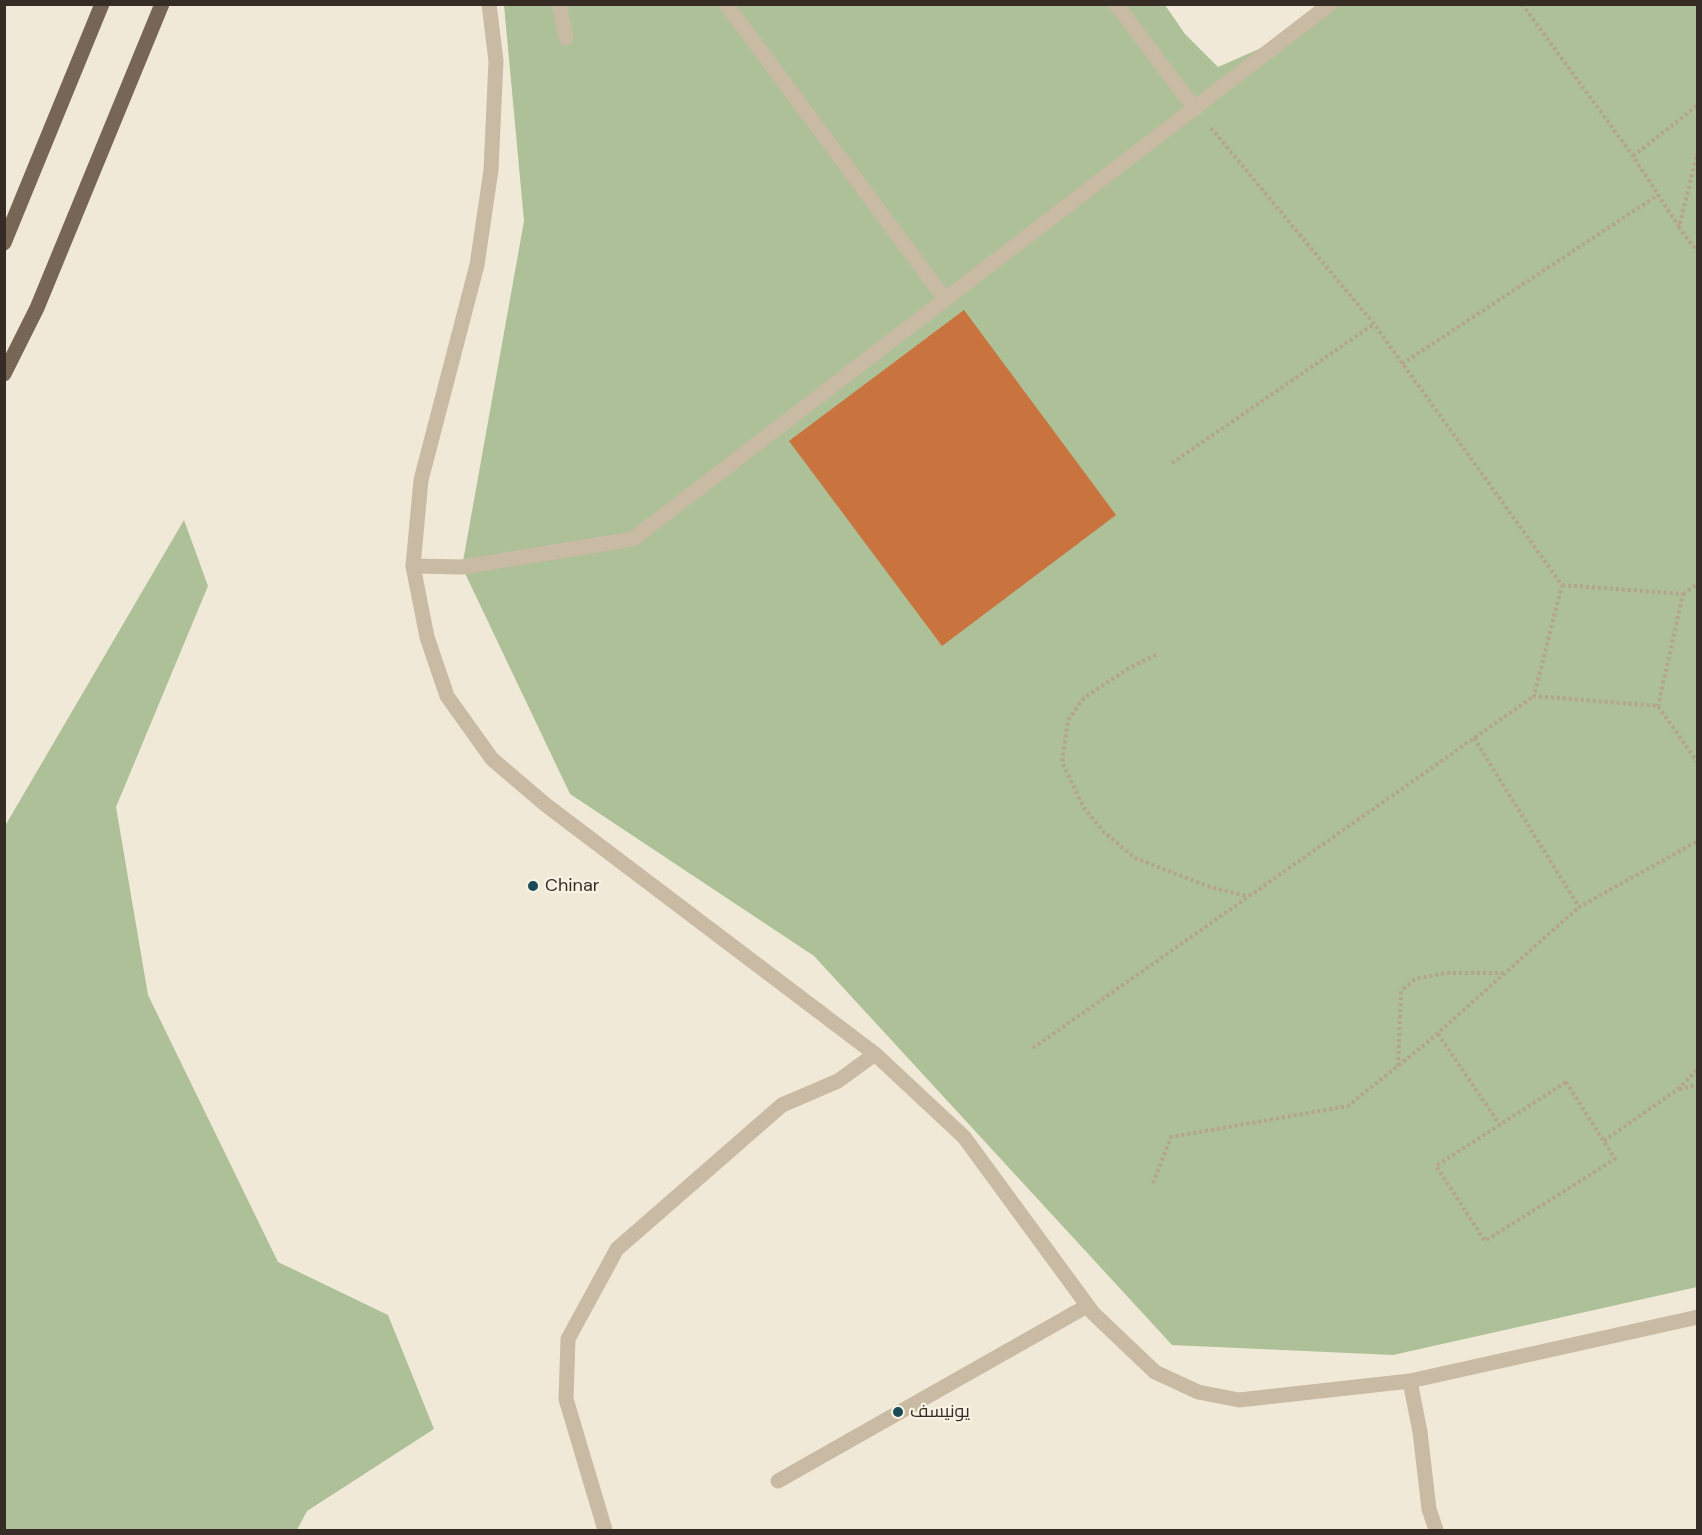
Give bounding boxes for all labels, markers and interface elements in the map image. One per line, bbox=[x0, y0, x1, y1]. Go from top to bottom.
place label: Chinar bbox=[545, 875, 599, 897]
marker: Chinar bbox=[526, 879, 540, 893]
place label: يونيسف bbox=[910, 1401, 970, 1423]
marker: يونيسف bbox=[891, 1405, 905, 1419]

